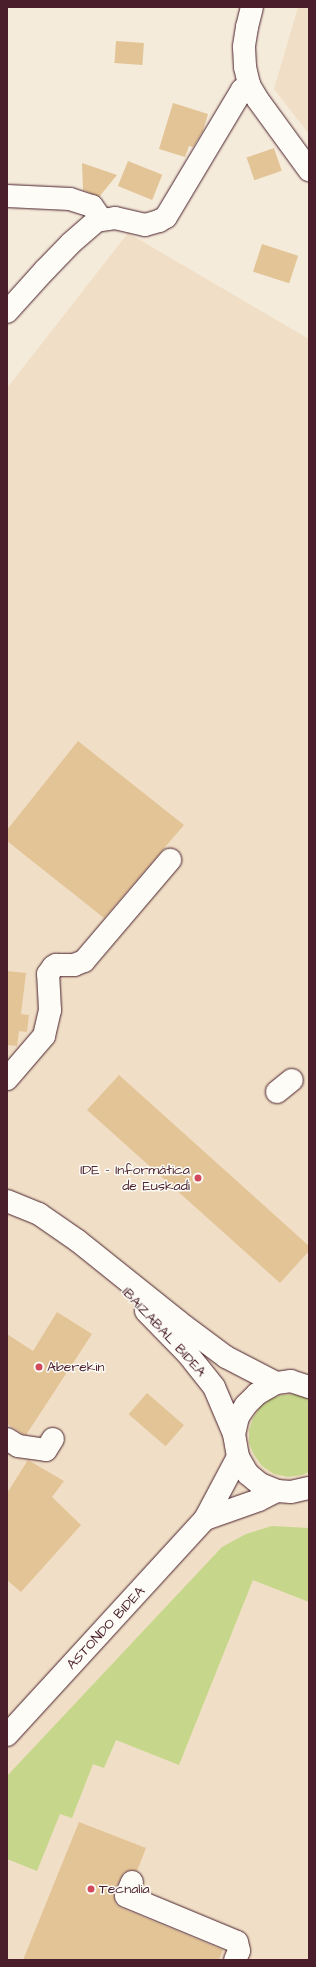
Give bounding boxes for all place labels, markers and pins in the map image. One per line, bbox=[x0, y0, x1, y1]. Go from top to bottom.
place label: IDE - Informática de Euskadi bbox=[80, 1162, 190, 1194]
marker: IDE - Informática de Euskadi bbox=[193, 1173, 203, 1183]
place label: Aberekin bbox=[47, 1359, 104, 1375]
marker: Aberekin bbox=[34, 1362, 44, 1372]
place label: Tecnalia bbox=[99, 1881, 150, 1897]
marker: Tecnalia bbox=[86, 1884, 96, 1894]

